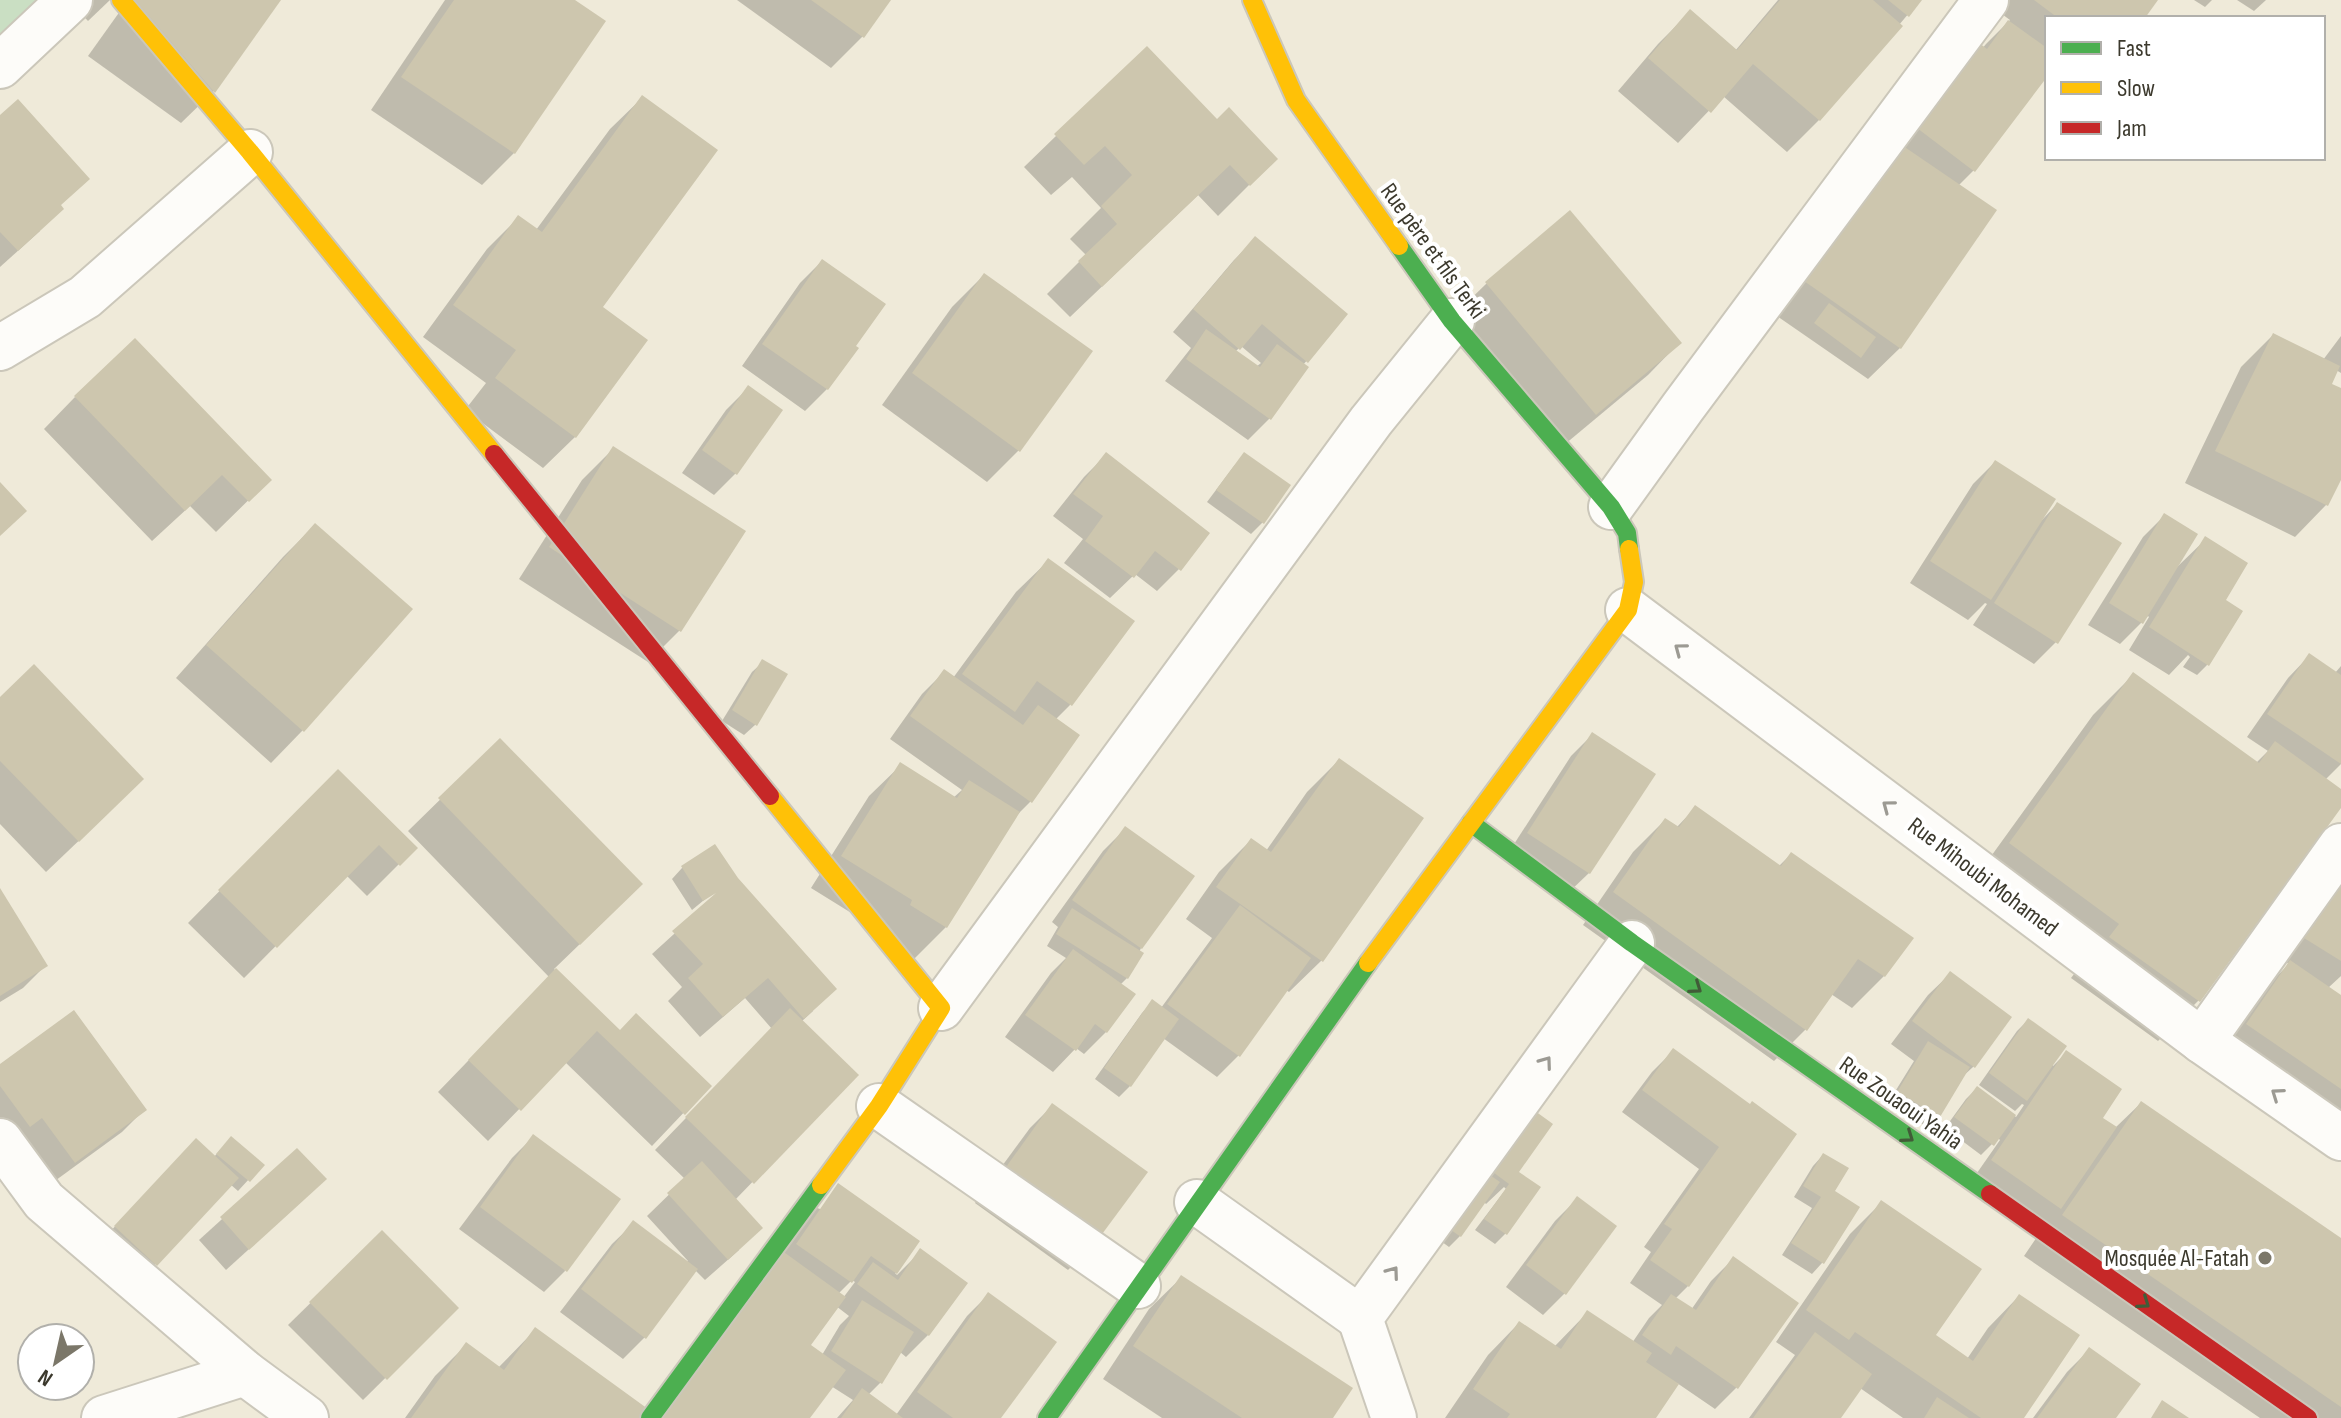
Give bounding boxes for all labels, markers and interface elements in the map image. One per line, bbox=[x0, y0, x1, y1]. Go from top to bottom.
legend bbox=[2045, 16, 2325, 160]
text: Fast bbox=[2117, 34, 2151, 63]
text: Slow bbox=[2117, 74, 2155, 103]
text: Jam bbox=[2116, 114, 2147, 143]
street label: Rue père et fils Terki bbox=[1374, 178, 1492, 324]
one-way arrow bbox=[1674, 645, 1689, 659]
one-way arrow bbox=[1882, 801, 1897, 815]
street label: Rue Mihoubi Mohamed bbox=[1902, 811, 2064, 943]
one-way arrow bbox=[1687, 978, 1701, 993]
street label: Rue Zouaoui Yahia bbox=[1834, 1050, 1968, 1156]
one-way arrow bbox=[1536, 1056, 1550, 1071]
one-way arrow bbox=[2272, 1089, 2286, 1104]
one-way arrow bbox=[1900, 1128, 1914, 1142]
place label: Mosquée Al-Fatah bbox=[2105, 1244, 2249, 1273]
marker: Mosquée Al-Fatah bbox=[2256, 1249, 2274, 1267]
one-way arrow bbox=[1383, 1267, 1398, 1281]
one-way arrow bbox=[2136, 1293, 2150, 1308]
north arrow bbox=[16, 1322, 96, 1402]
text: N bbox=[33, 1363, 58, 1392]

